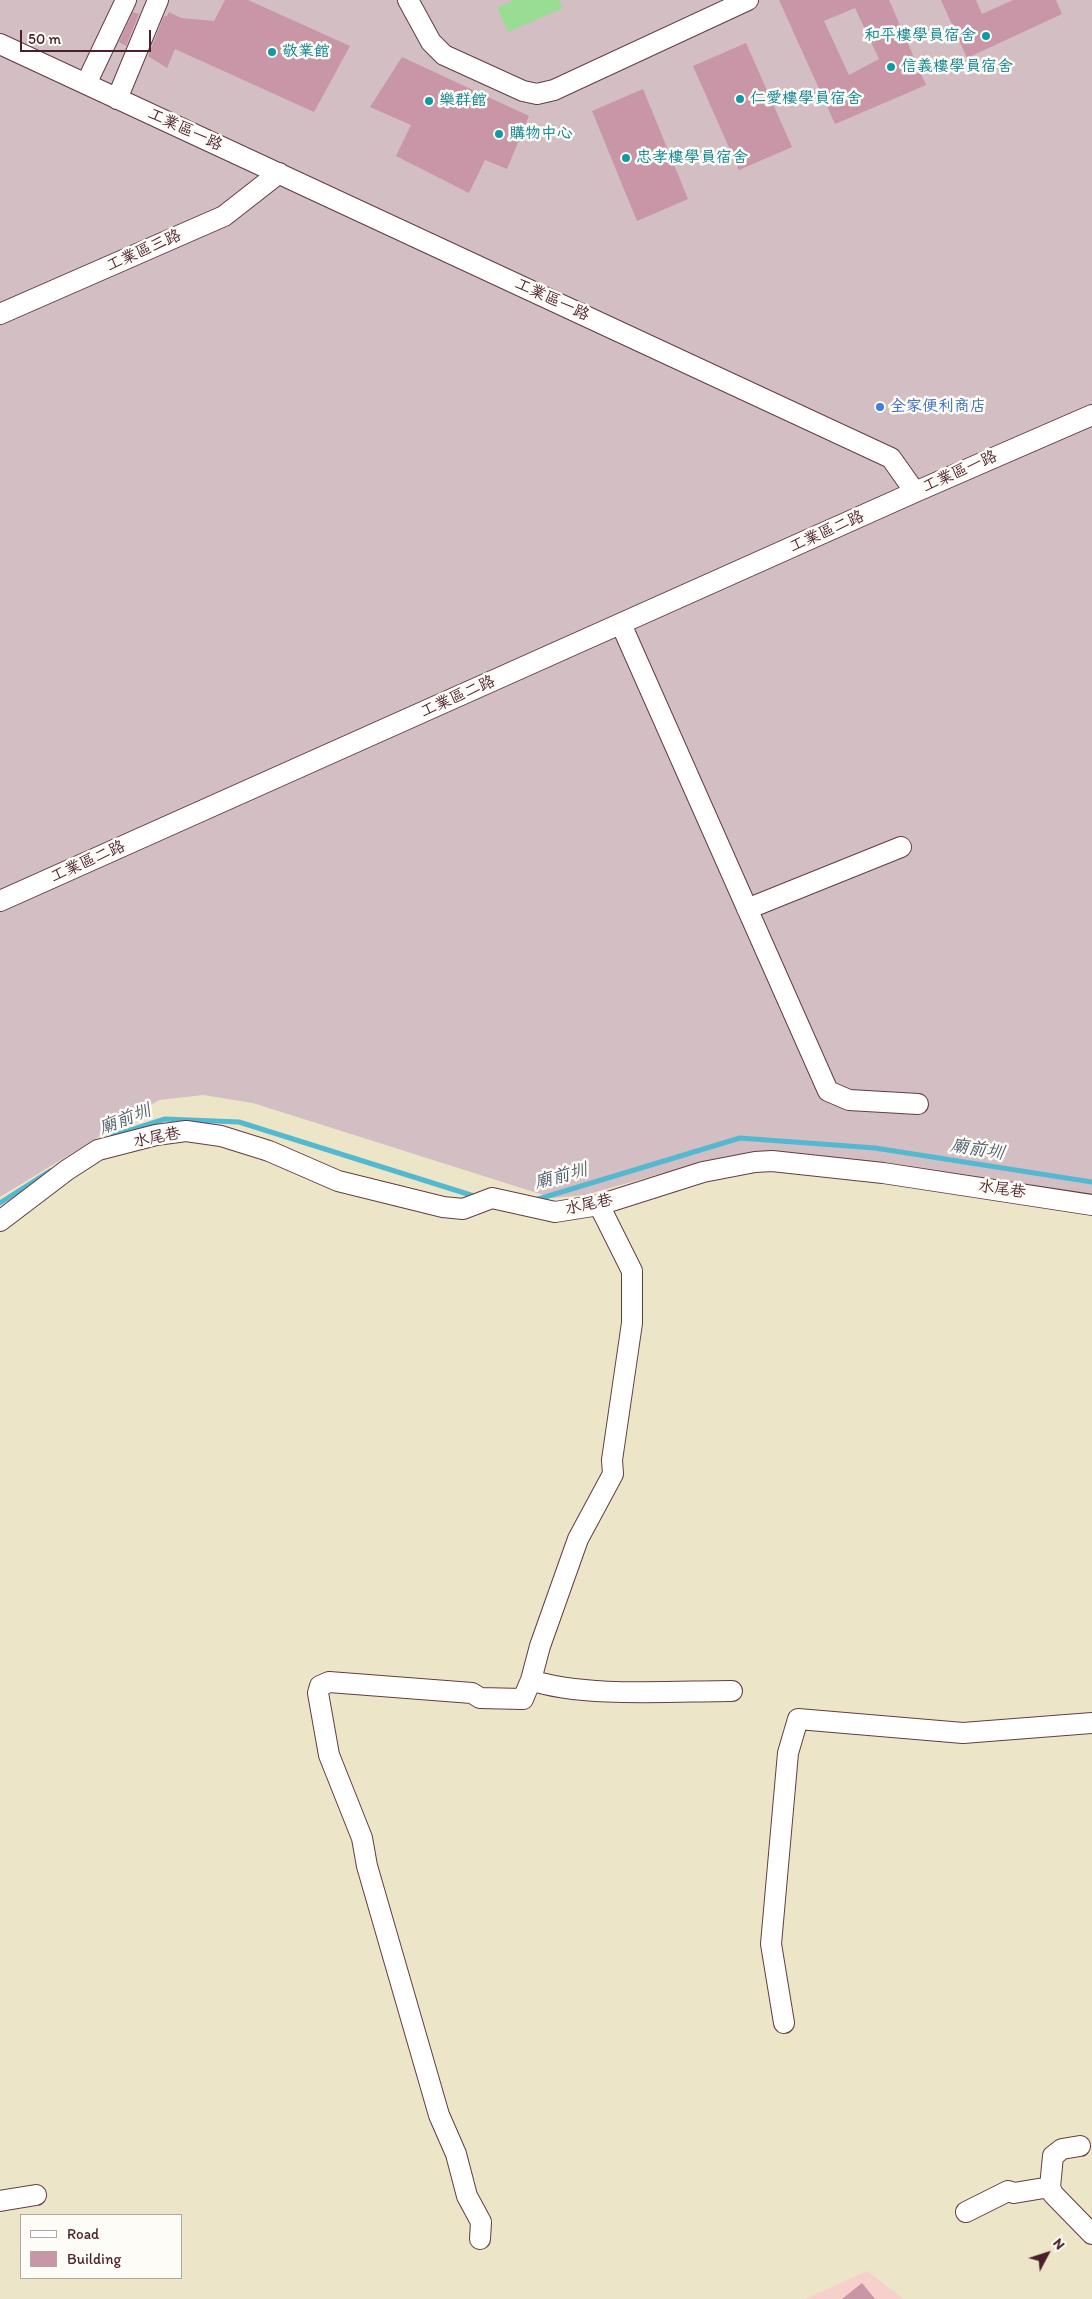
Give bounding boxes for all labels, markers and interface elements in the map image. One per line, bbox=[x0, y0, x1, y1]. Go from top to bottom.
scale bar bbox=[22, 20, 154, 52]
place label: 和平樓學員宿舍 bbox=[864, 26, 976, 46]
text: 50 m bbox=[28, 30, 61, 48]
marker: 和平樓學員宿舍 bbox=[980, 30, 992, 42]
place label: 敬業館 bbox=[282, 42, 330, 62]
marker: 敬業館 bbox=[266, 46, 278, 58]
place label: 信義樓學員宿舍 bbox=[901, 57, 1013, 77]
marker: 信義樓學員宿舍 bbox=[885, 61, 897, 73]
place label: 仁愛樓學員宿舍 bbox=[750, 89, 862, 109]
place label: 樂群館 bbox=[439, 91, 487, 111]
marker: 仁愛樓學員宿舍 bbox=[734, 93, 746, 105]
marker: 樂群館 bbox=[423, 95, 435, 107]
street label: 工業區一路 bbox=[145, 104, 225, 156]
place label: 購物中心 bbox=[509, 124, 573, 144]
marker: 購物中心 bbox=[493, 128, 505, 140]
place label: 忠孝樓學員宿舍 bbox=[636, 148, 748, 168]
marker: 忠孝樓學員宿舍 bbox=[620, 152, 632, 164]
street label: 工業區三路 bbox=[104, 226, 184, 276]
street label: 工業區一路 bbox=[512, 274, 592, 326]
place label: 全家便利商店 bbox=[890, 397, 986, 417]
marker: 全家便利商店 bbox=[874, 401, 886, 413]
street label: 工業區一路 bbox=[920, 447, 1000, 497]
street label: 工業區二路 bbox=[787, 507, 867, 557]
street label: 工業區二路 bbox=[418, 672, 498, 722]
street label: 工業區二路 bbox=[48, 837, 128, 887]
water label: 廟前圳 bbox=[96, 1100, 154, 1140]
street label: 水尾巷 bbox=[132, 1124, 182, 1152]
water label: 廟前圳 bbox=[949, 1135, 1005, 1165]
water label: 廟前圳 bbox=[532, 1160, 590, 1194]
street label: 水尾巷 bbox=[977, 1177, 1027, 1203]
street label: 水尾巷 bbox=[564, 1191, 614, 1219]
legend bbox=[20, 2214, 182, 2279]
text: Road bbox=[67, 2225, 99, 2243]
north arrow bbox=[1022, 2229, 1072, 2279]
text: N bbox=[1049, 2235, 1068, 2253]
text: Building bbox=[67, 2250, 121, 2268]

